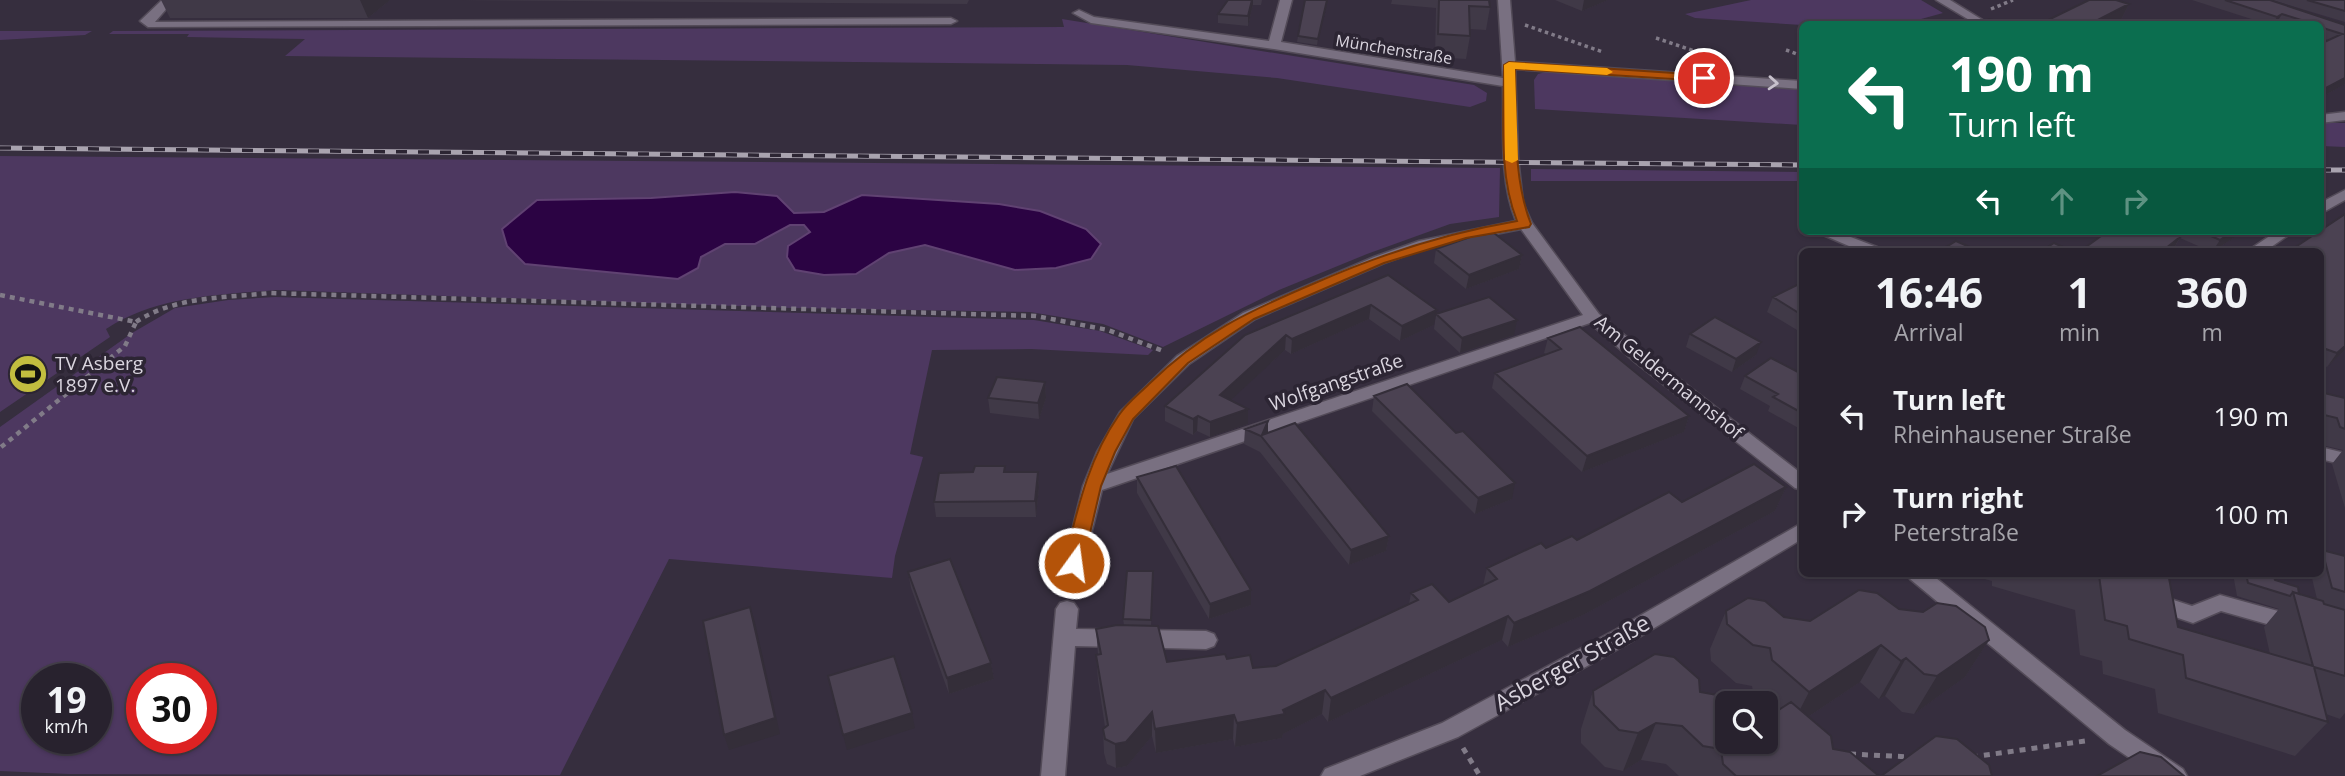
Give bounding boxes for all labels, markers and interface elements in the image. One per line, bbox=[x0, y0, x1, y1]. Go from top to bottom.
street label: Münchenstraße bbox=[1334, 29, 1454, 69]
text: 190 m bbox=[1949, 40, 2094, 106]
pin bbox=[1674, 48, 1734, 108]
icon: left bbox=[1834, 49, 1925, 140]
icon: arrive bbox=[1685, 59, 1723, 97]
one-way arrow bbox=[1768, 75, 1779, 90]
text: Turn left bbox=[1949, 103, 2075, 146]
icon: left bbox=[1970, 182, 2008, 220]
icon: ahead bbox=[2043, 182, 2081, 220]
icon: right bbox=[2116, 182, 2154, 220]
text: 16:46 bbox=[1875, 263, 1983, 320]
text: 1 bbox=[2067, 263, 2092, 320]
text: 360 bbox=[2176, 263, 2248, 320]
street label: Am Geldermannshof bbox=[1589, 309, 1750, 446]
text: Arrival bbox=[1894, 316, 1964, 348]
text: min bbox=[2059, 316, 2100, 348]
text: m bbox=[2201, 316, 2223, 348]
street label: Wolfgangstraße bbox=[1266, 347, 1406, 417]
place label: TV Asberg 1897 e.V. bbox=[55, 350, 143, 398]
sports icon: TV Asberg 1897 e.V. bbox=[7, 353, 49, 395]
text: Turn left bbox=[1893, 382, 2005, 418]
icon: left bbox=[1834, 397, 1872, 435]
text: 190 m bbox=[2214, 398, 2289, 434]
text: Rheinhausener Straße bbox=[1893, 418, 2132, 450]
text: Turn right bbox=[1893, 480, 2024, 516]
icon: right bbox=[1834, 495, 1872, 533]
text: 100 m bbox=[2214, 496, 2289, 532]
text: Peterstraße bbox=[1893, 516, 2019, 548]
position arrow bbox=[1037, 526, 1111, 600]
street label: Asberger Straße bbox=[1488, 606, 1655, 718]
speed limit sign: 30 bbox=[126, 663, 217, 754]
text: 19 bbox=[46, 676, 87, 723]
map controls bbox=[1715, 691, 1778, 754]
button: search bbox=[1715, 691, 1778, 754]
text: km/h bbox=[45, 714, 88, 738]

